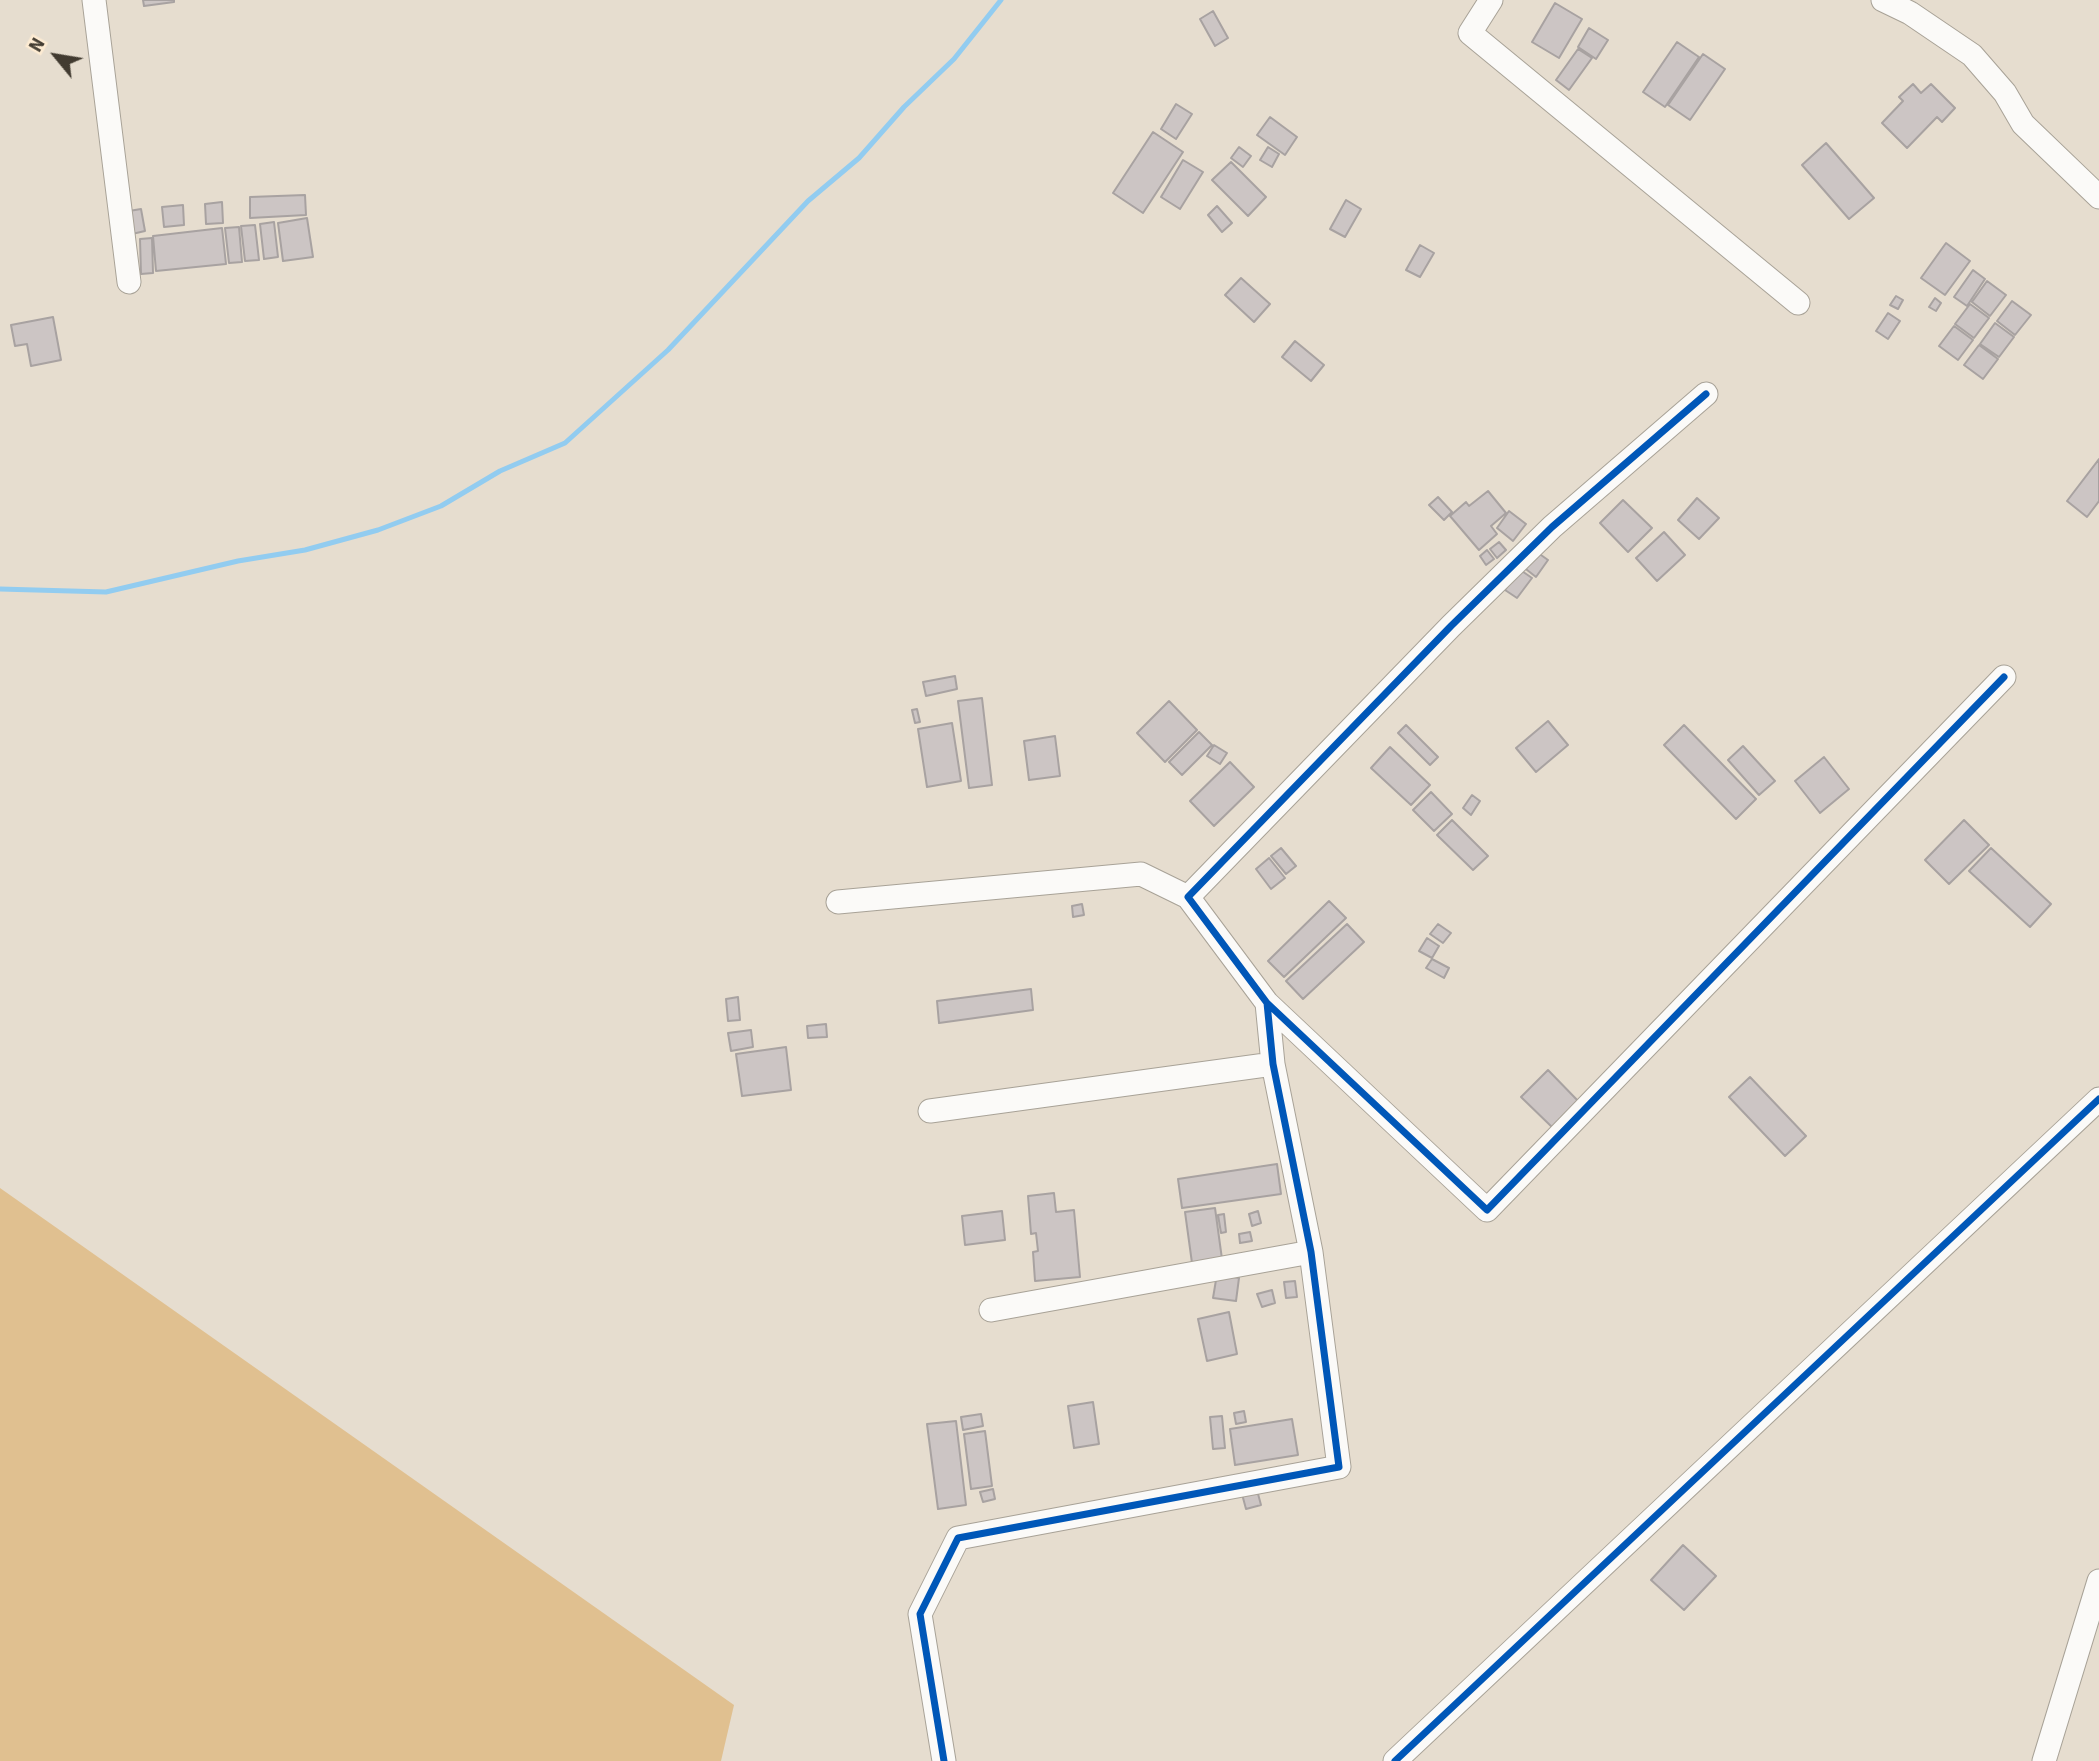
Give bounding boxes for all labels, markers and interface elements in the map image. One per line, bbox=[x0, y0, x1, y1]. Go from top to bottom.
north arrow bbox=[21, 21, 91, 91]
text: N bbox=[23, 33, 52, 57]

